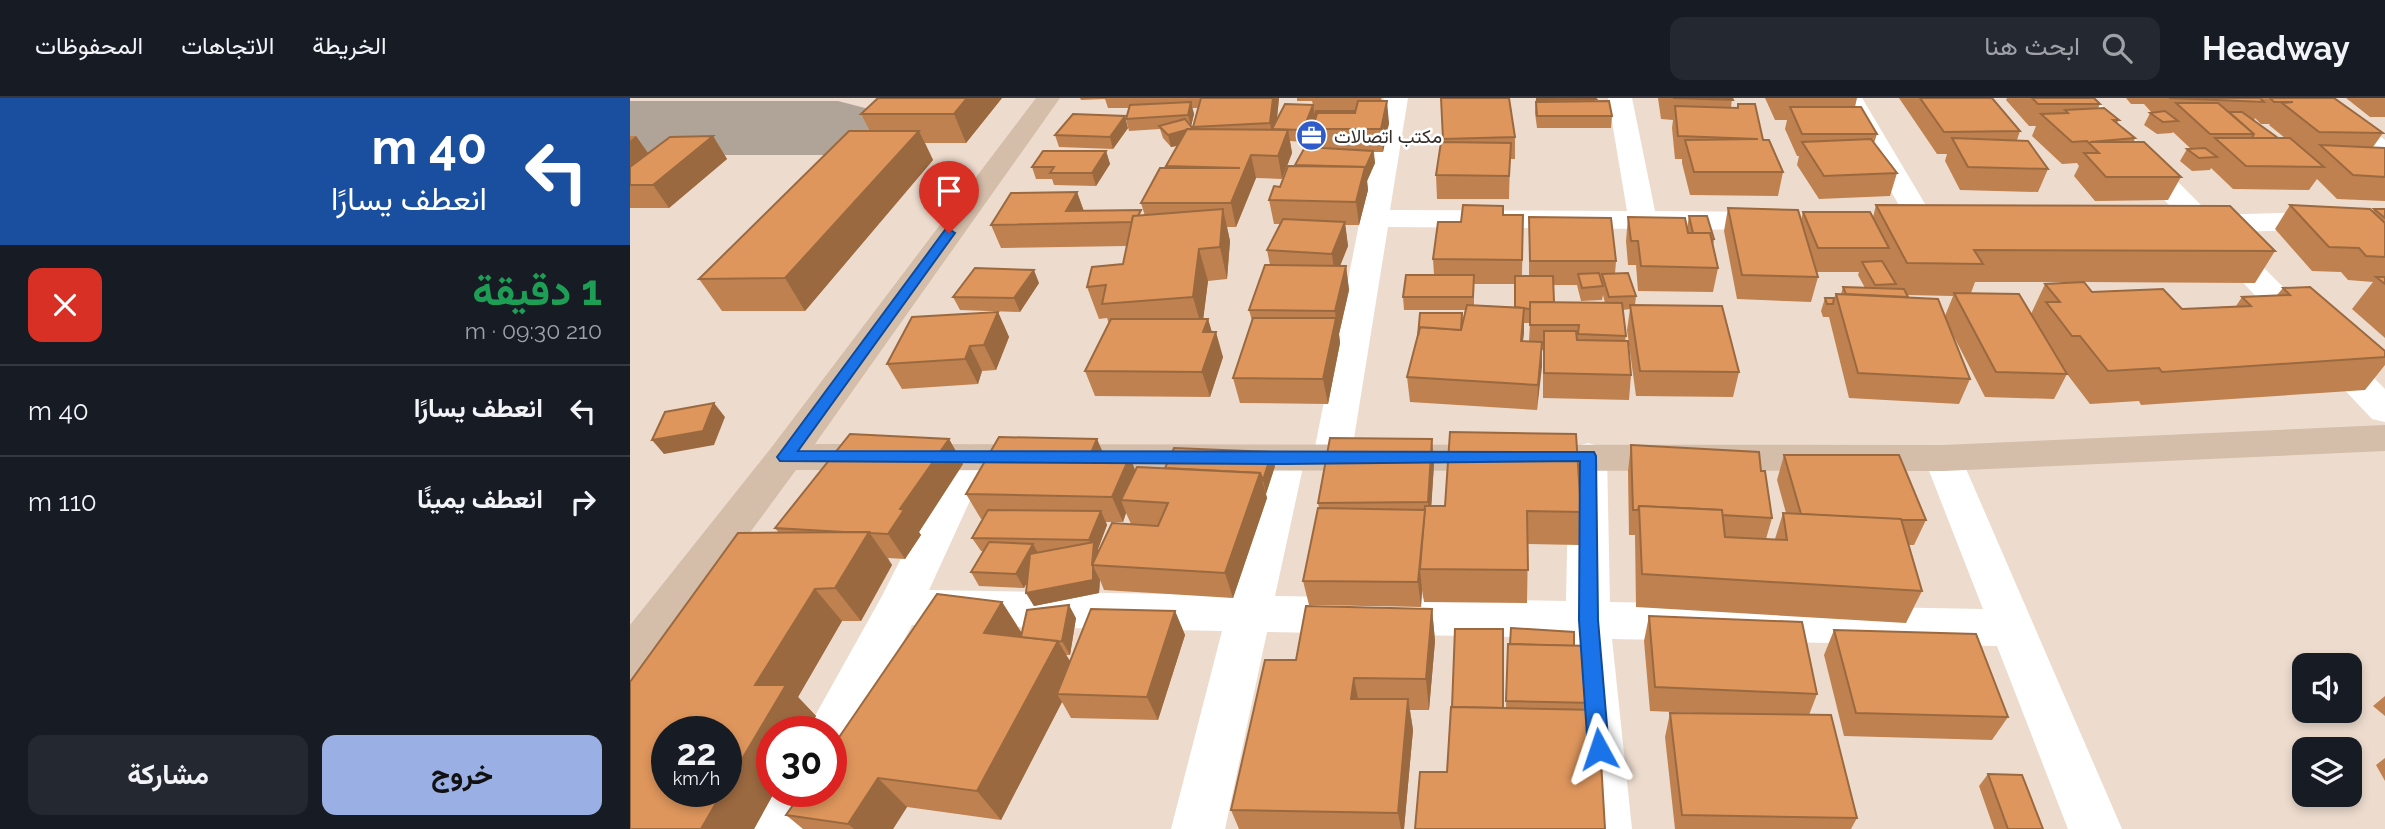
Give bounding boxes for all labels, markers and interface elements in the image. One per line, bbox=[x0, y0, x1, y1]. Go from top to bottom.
search box bbox=[1670, 17, 2160, 80]
icon: search bbox=[2098, 29, 2136, 67]
text: Headway bbox=[2202, 29, 2350, 68]
text: المحفوظات bbox=[35, 31, 143, 60]
text: الاتجاهات bbox=[181, 31, 274, 60]
text: الخريطة bbox=[312, 31, 387, 60]
text: ابحث هنا bbox=[1984, 31, 2080, 61]
text: 40 m bbox=[372, 118, 487, 175]
office icon: مكتب اتصالات bbox=[1294, 119, 1328, 153]
place label: مكتب اتصالات bbox=[1334, 125, 1442, 148]
icon: left bbox=[511, 126, 602, 217]
pin bbox=[919, 161, 979, 233]
icon: arrive bbox=[930, 172, 968, 210]
text: انعطف يسارًا bbox=[331, 180, 487, 217]
text: 1 دقيقة bbox=[472, 266, 602, 315]
button: close bbox=[28, 268, 102, 342]
text: 210 m · 09:30 bbox=[465, 317, 602, 344]
icon: left bbox=[564, 392, 602, 430]
text: انعطف يسارًا bbox=[414, 393, 543, 423]
text: 40 m bbox=[28, 396, 89, 426]
icon: right bbox=[564, 483, 602, 521]
text: انعطف يمينًا bbox=[417, 484, 543, 514]
text: 110 m bbox=[28, 487, 97, 517]
map controls bbox=[2292, 653, 2362, 807]
button: sound bbox=[2292, 653, 2362, 723]
position arrow bbox=[1562, 712, 1636, 786]
speed limit sign: 30 bbox=[756, 716, 847, 807]
text: 22 bbox=[677, 732, 716, 773]
button: مشاركة bbox=[28, 735, 308, 815]
button: خروج bbox=[322, 735, 602, 815]
button: layers bbox=[2292, 737, 2362, 807]
text: km/h bbox=[673, 768, 720, 789]

